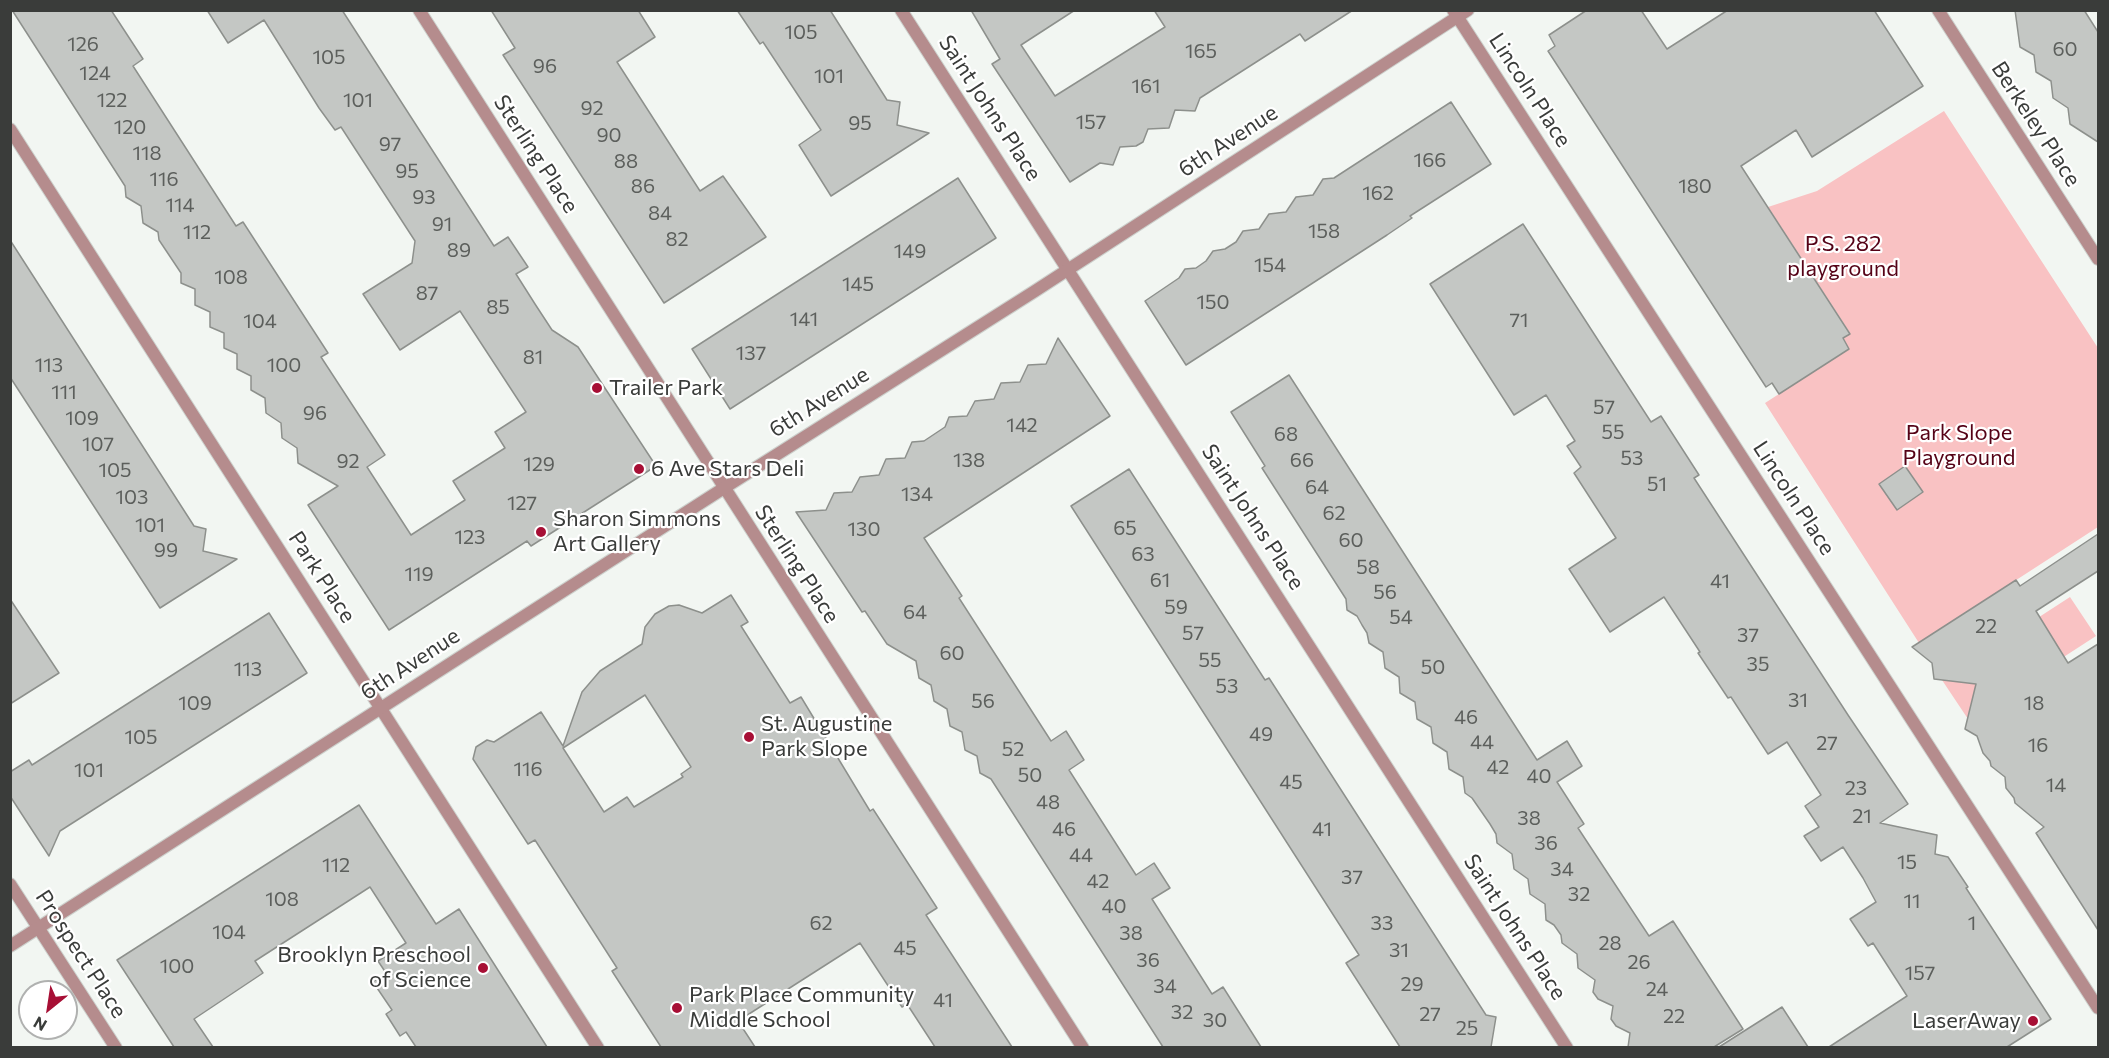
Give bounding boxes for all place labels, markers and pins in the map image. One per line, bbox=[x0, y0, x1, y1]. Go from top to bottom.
place label: Trailer Park bbox=[609, 375, 723, 401]
marker: Trailer Park bbox=[590, 381, 604, 395]
place label: 6 Ave Stars Deli bbox=[651, 456, 805, 482]
marker: 6 Ave Stars Deli bbox=[632, 462, 646, 476]
place label: Sharon Simmons Art Gallery bbox=[553, 506, 721, 558]
marker: Sharon Simmons Art Gallery bbox=[534, 525, 548, 539]
place label: St. Augustine Park Slope bbox=[761, 711, 892, 762]
marker: St. Augustine Park Slope bbox=[742, 730, 756, 744]
place label: Brooklyn Preschool of Science bbox=[277, 942, 471, 993]
marker: Brooklyn Preschool of Science bbox=[476, 961, 490, 975]
place label: Park Place Community Middle School bbox=[689, 982, 914, 1034]
marker: Park Place Community Middle School bbox=[670, 1001, 684, 1015]
place label: LaserAway bbox=[1912, 1008, 2021, 1034]
marker: LaserAway bbox=[2026, 1014, 2040, 1028]

